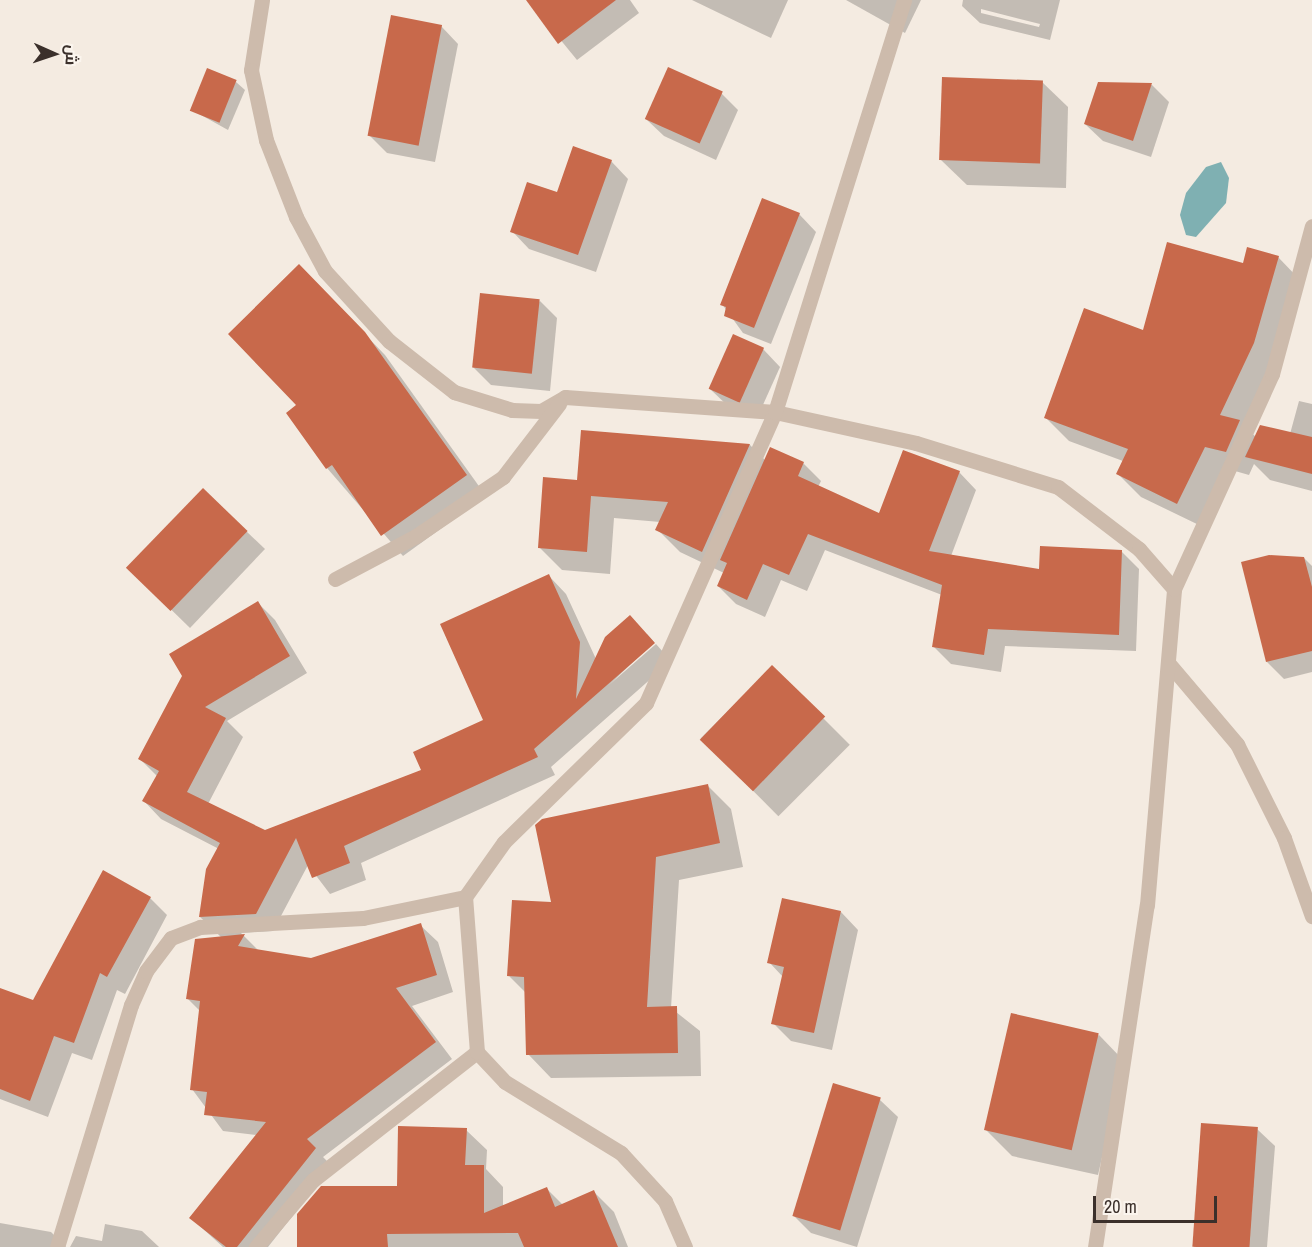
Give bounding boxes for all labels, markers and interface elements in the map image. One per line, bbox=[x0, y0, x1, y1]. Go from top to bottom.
north arrow bbox=[24, 24, 84, 84]
text: ش bbox=[60, 44, 83, 66]
scale bar bbox=[1096, 1184, 1220, 1222]
text: 20 m bbox=[1104, 1194, 1137, 1219]

